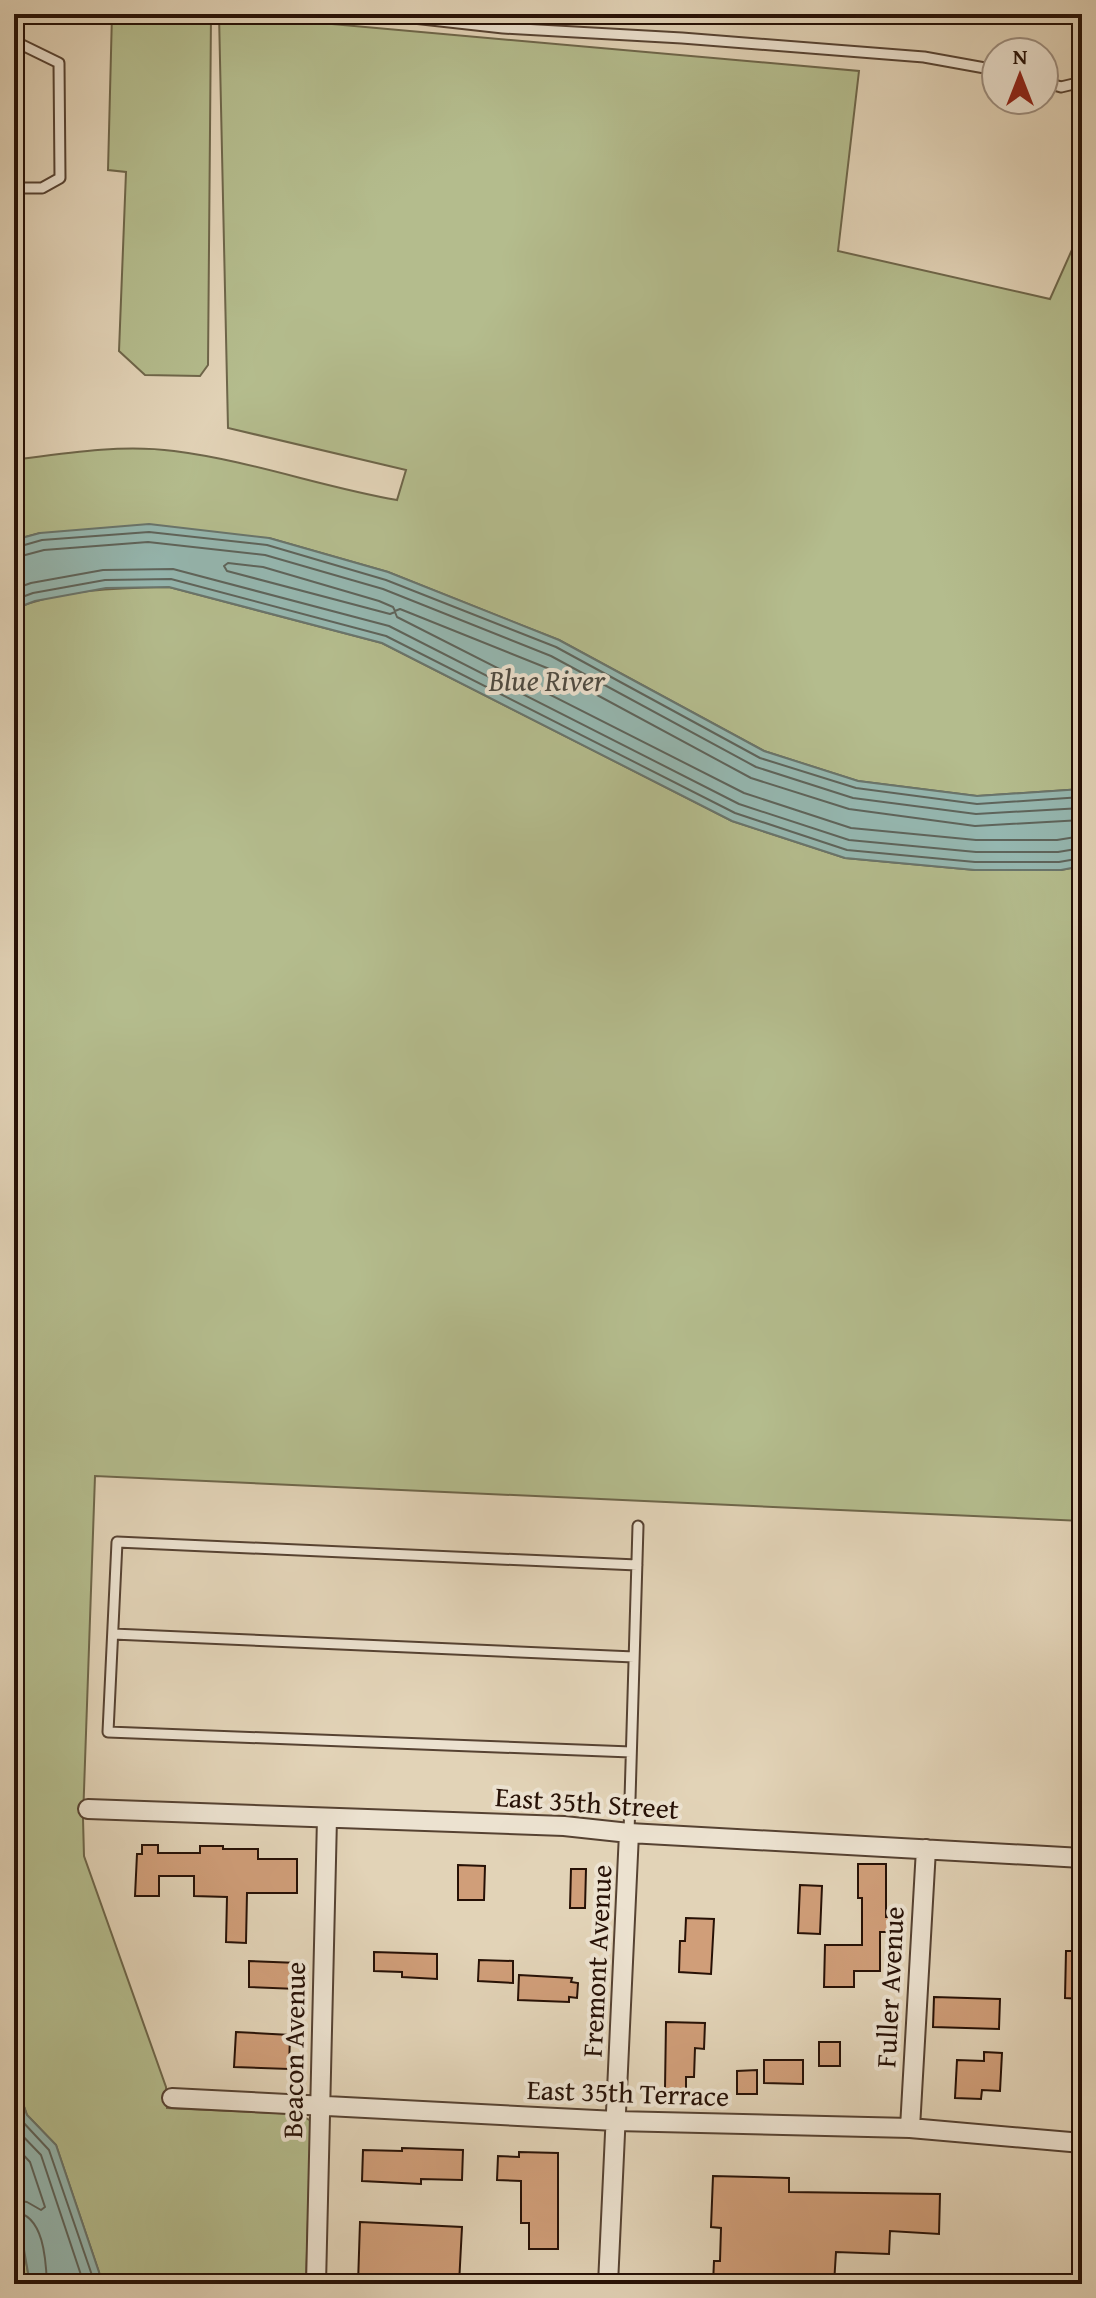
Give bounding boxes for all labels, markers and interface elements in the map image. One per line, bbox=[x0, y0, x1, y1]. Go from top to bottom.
north arrow bbox=[980, 36, 1060, 116]
text: N bbox=[1013, 40, 1028, 72]
water label: Blue River bbox=[488, 658, 606, 702]
street label: East 35th Street bbox=[494, 1775, 680, 1829]
street label: Fremont Avenue bbox=[570, 1864, 622, 2058]
street label: Fuller Avenue bbox=[864, 1905, 914, 2069]
street label: Beacon Avenue bbox=[271, 1961, 315, 2139]
street label: East 35th Terrace bbox=[526, 2068, 730, 2116]

